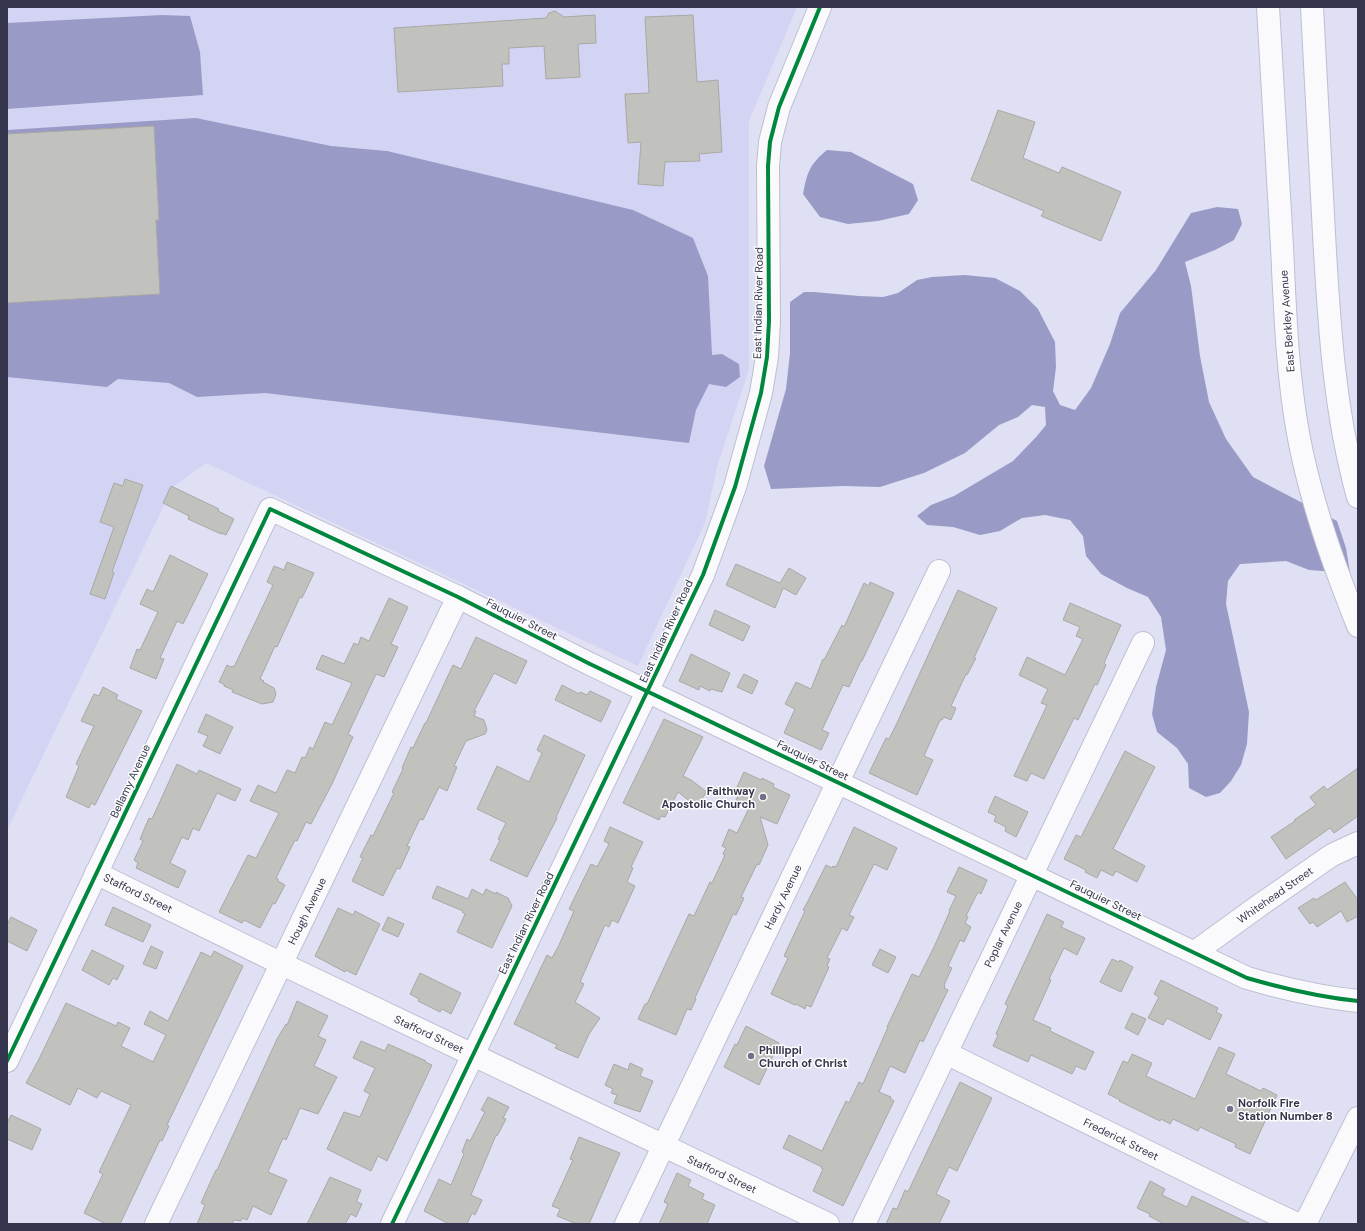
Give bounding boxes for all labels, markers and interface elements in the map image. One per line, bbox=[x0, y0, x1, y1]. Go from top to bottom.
street label: East Indian River Road bbox=[750, 247, 766, 359]
street label: East Berkley Avenue bbox=[1276, 270, 1298, 372]
street label: East Indian River Road bbox=[636, 577, 696, 685]
street label: Fauquier Street bbox=[484, 595, 560, 643]
street label: Fauquier Street bbox=[775, 737, 851, 783]
street label: Bellamy Avenue bbox=[107, 742, 153, 820]
place label: Faithway Apostolic Church bbox=[661, 784, 755, 811]
marker: Faithway Apostolic Church bbox=[758, 792, 768, 802]
street label: Hardy Avenue bbox=[761, 862, 805, 932]
street label: Whitehead Street bbox=[1234, 864, 1316, 926]
street label: Stafford Street bbox=[101, 870, 175, 916]
street label: East Indian River Road bbox=[495, 870, 557, 976]
street label: Hough Avenue bbox=[285, 875, 329, 947]
street label: Fauquier Street bbox=[1068, 877, 1144, 923]
street label: Poplar Avenue bbox=[981, 898, 1025, 970]
street label: Stafford Street bbox=[392, 1012, 466, 1056]
place label: Phillippi Church of Christ bbox=[759, 1043, 848, 1070]
marker: Phillippi Church of Christ bbox=[746, 1051, 756, 1061]
place label: Norfolk Fire Station Number 8 bbox=[1238, 1096, 1333, 1123]
marker: Norfolk Fire Station Number 8 bbox=[1225, 1104, 1235, 1114]
street label: Frederick Street bbox=[1081, 1115, 1161, 1163]
street label: Stafford Street bbox=[685, 1152, 759, 1196]

